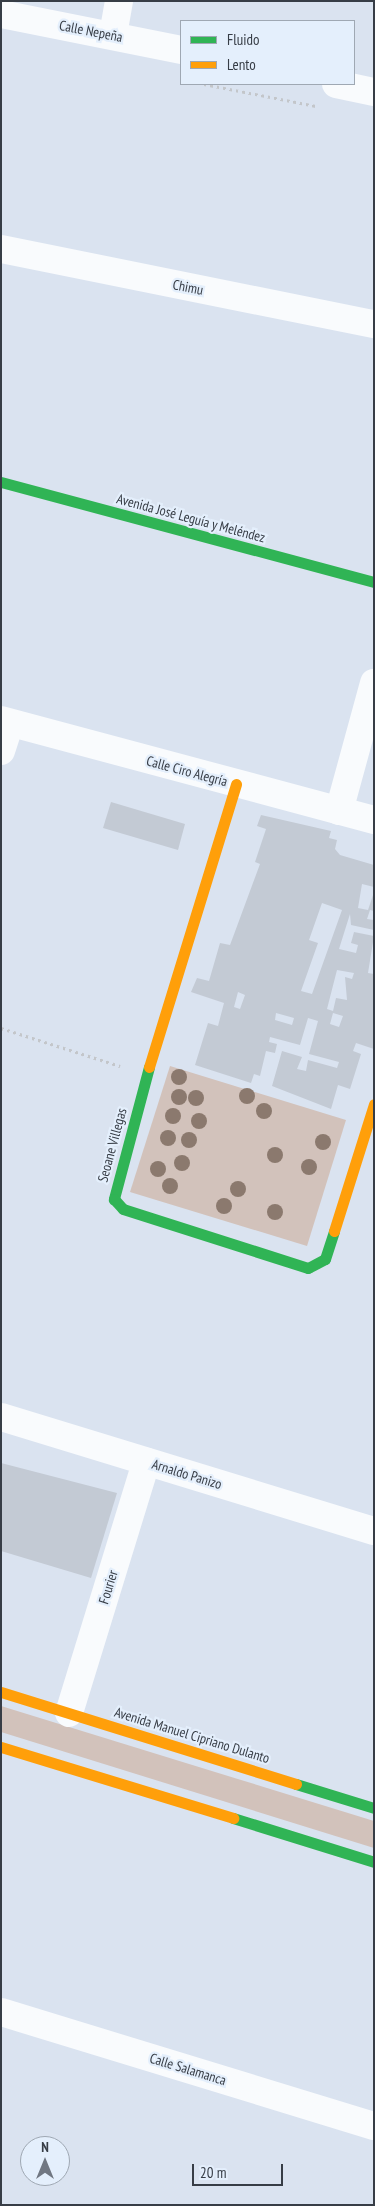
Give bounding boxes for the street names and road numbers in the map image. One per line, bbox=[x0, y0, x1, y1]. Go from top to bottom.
street label: Calle Nepeña bbox=[58, 17, 124, 45]
street label: Chimu bbox=[171, 276, 205, 298]
street label: Avenida José Leguía y Meléndez bbox=[115, 490, 267, 546]
street label: Calle Ciro Alegría bbox=[145, 752, 229, 790]
street label: Seoane Villegas bbox=[94, 1106, 130, 1184]
street label: Arnaldo Panizo bbox=[150, 1455, 224, 1493]
street label: Fourier bbox=[95, 1568, 121, 1606]
street label: Avenida Manuel Cipriano Dulanto bbox=[112, 1703, 272, 1767]
street label: Calle Salamanca bbox=[148, 2049, 228, 2089]

